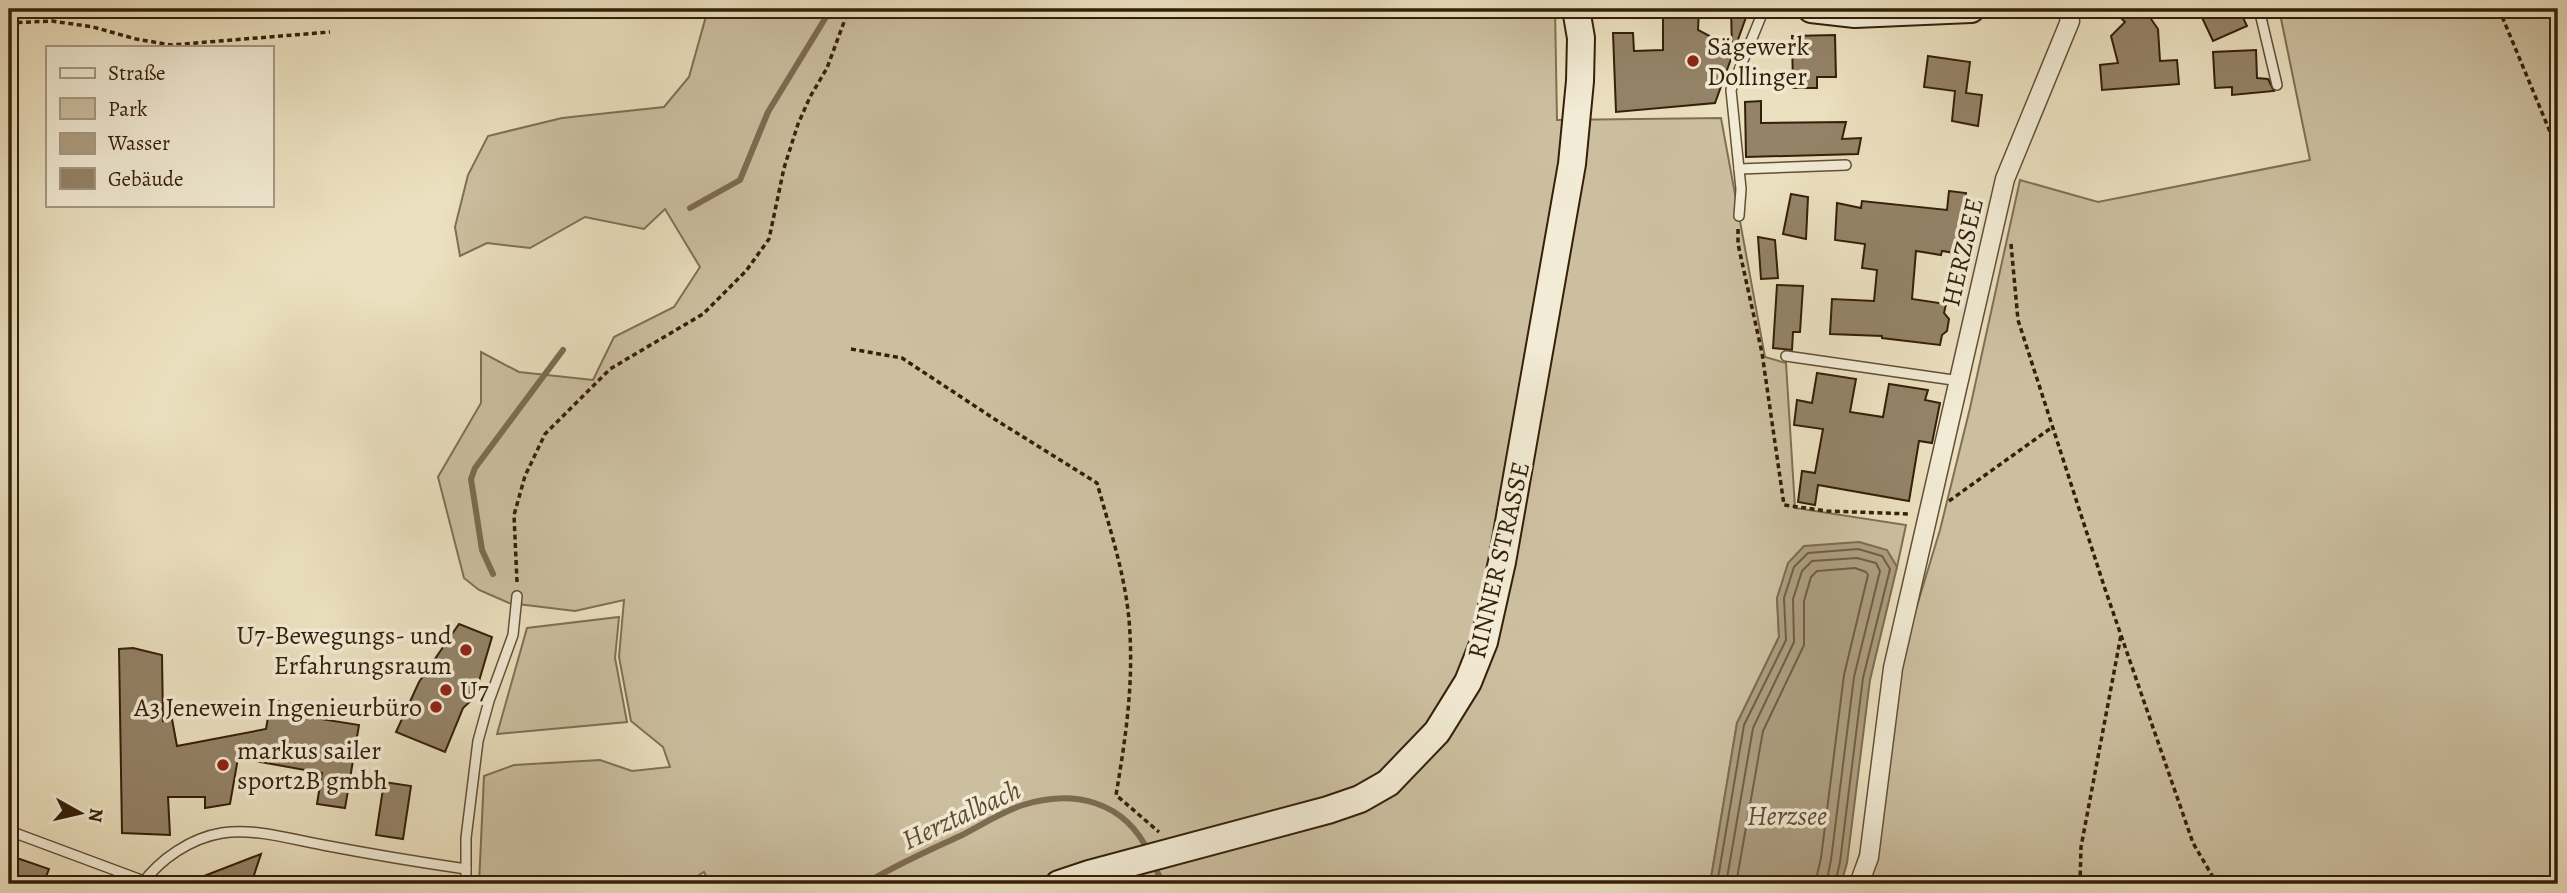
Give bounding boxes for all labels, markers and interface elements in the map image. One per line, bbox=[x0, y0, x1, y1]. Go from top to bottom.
place label: Sägewerk Dollinger bbox=[1707, 29, 1810, 94]
legend bbox=[46, 46, 273, 206]
marker: Sägewerk Dollinger bbox=[1685, 53, 1701, 69]
text: Straße bbox=[108, 59, 166, 87]
text: Park bbox=[108, 95, 148, 123]
text: Wasser bbox=[107, 129, 170, 157]
text: Gebäude bbox=[108, 165, 184, 193]
street label: HERZSEE bbox=[1933, 195, 1992, 310]
street label: RINNER STRASSE bbox=[1459, 458, 1538, 662]
place label: U7-Bewegungs- und Erfahrungsraum bbox=[236, 618, 452, 683]
marker: U7-Bewegungs- und Erfahrungsraum bbox=[458, 642, 474, 658]
place label: U7 bbox=[460, 673, 489, 708]
marker: U7 bbox=[438, 682, 454, 698]
place label: A3 Jenewein Ingenieurbüro bbox=[133, 690, 422, 725]
marker: A3 Jenewein Ingenieurbüro bbox=[428, 699, 444, 715]
place label: markus sailer sport2B gmbh bbox=[237, 733, 388, 798]
marker: markus sailer sport2B gmbh bbox=[215, 757, 231, 773]
water label: Herztalbach bbox=[896, 771, 1027, 859]
north arrow bbox=[46, 778, 116, 848]
water label: Herzsee bbox=[1747, 797, 1827, 835]
text: N bbox=[82, 807, 110, 824]

